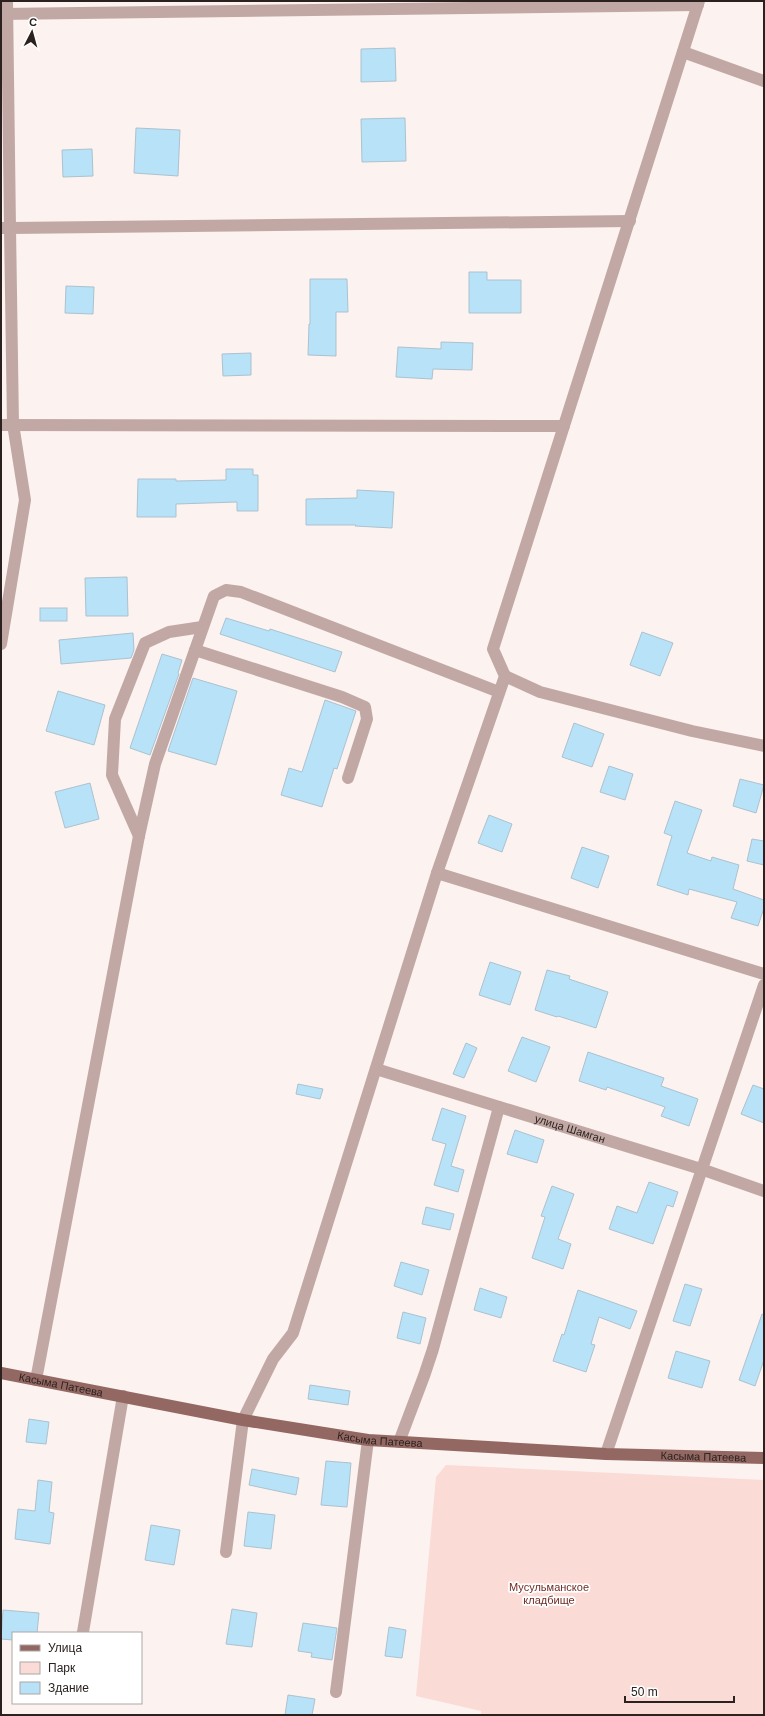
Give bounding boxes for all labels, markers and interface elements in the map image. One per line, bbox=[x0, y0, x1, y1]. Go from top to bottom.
north arrow bbox=[12, 12, 52, 52]
text: С bbox=[28, 16, 38, 28]
street label: улица Шамган bbox=[533, 1112, 607, 1145]
street label: Касыма Патеева bbox=[18, 1371, 105, 1399]
street label: Касыма Патеева bbox=[337, 1429, 424, 1449]
street label: Касыма Патеева bbox=[661, 1449, 747, 1464]
park label: Мусульманское кладбище bbox=[509, 1581, 589, 1606]
legend bbox=[12, 1632, 142, 1704]
text: Улица bbox=[48, 1641, 82, 1655]
text: Парк bbox=[48, 1661, 76, 1675]
scale bar bbox=[625, 1678, 734, 1704]
text: Здание bbox=[48, 1681, 89, 1695]
text: 50 m bbox=[631, 1685, 658, 1699]

